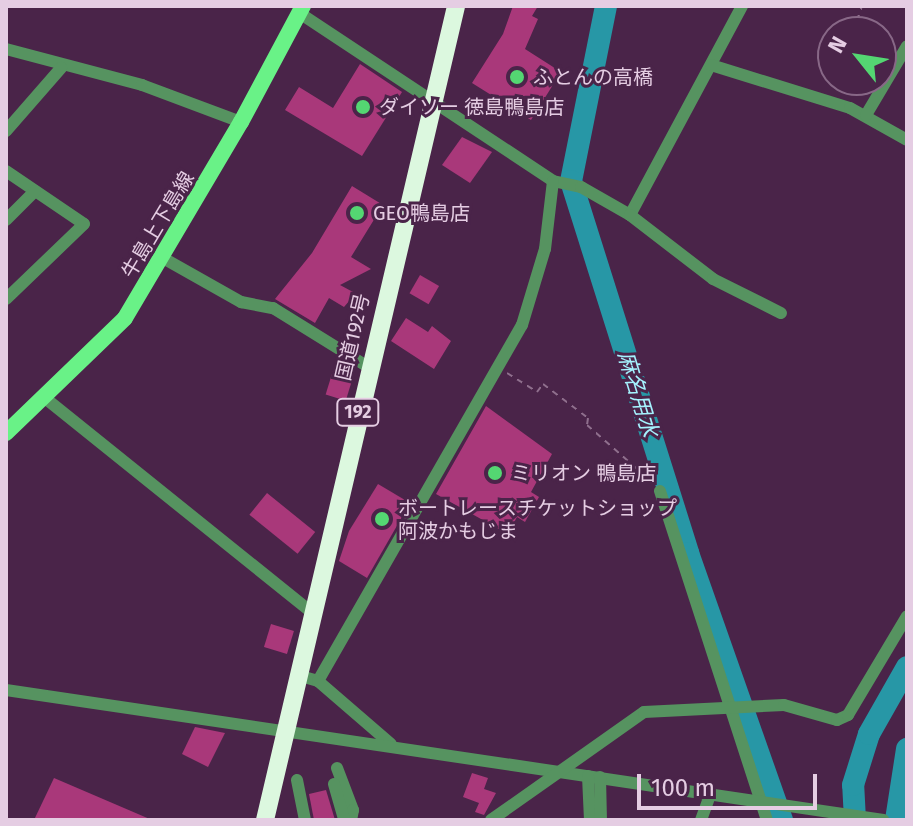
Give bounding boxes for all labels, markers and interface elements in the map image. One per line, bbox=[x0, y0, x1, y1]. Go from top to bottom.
north arrow bbox=[817, 16, 897, 96]
text: N bbox=[822, 32, 853, 58]
place label: ふとんの高橋 bbox=[533, 65, 653, 89]
marker: ふとんの高橋 bbox=[508, 68, 526, 86]
place label: ダイソー 徳島鴨島店 bbox=[379, 95, 564, 119]
marker: ダイソー 徳島鴨島店 bbox=[354, 98, 372, 116]
street label: 牛島上下島線 bbox=[117, 167, 199, 283]
place label: GEO鴨島店 bbox=[373, 201, 470, 225]
marker: GEO鴨島店 bbox=[348, 204, 366, 222]
street label: 国道192号 bbox=[331, 291, 375, 383]
water label: 麻名用水 bbox=[613, 348, 663, 440]
road number: 192 bbox=[336, 398, 380, 426]
place label: ミリオン 鴨島店 bbox=[511, 461, 656, 485]
marker: ミリオン 鴨島店 bbox=[486, 464, 504, 482]
place label: ボートレースチケットショップ 阿波かもじま bbox=[398, 496, 678, 543]
marker: ボートレースチケットショップ 阿波かもじま bbox=[373, 510, 391, 528]
scale bar bbox=[641, 758, 821, 808]
text: 100 m bbox=[651, 774, 715, 802]

